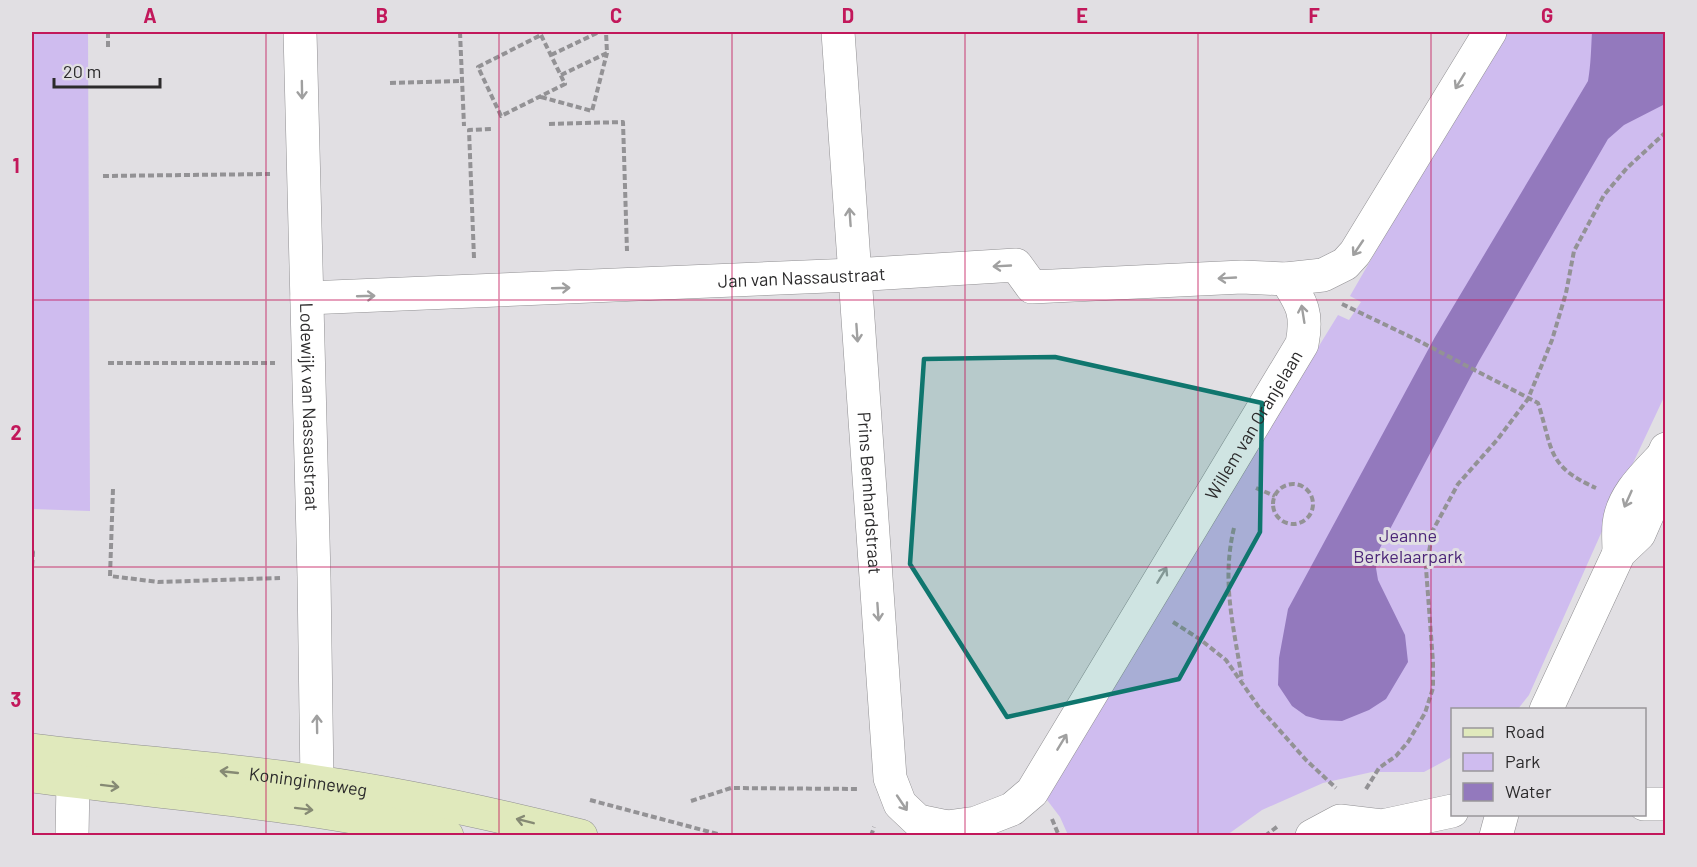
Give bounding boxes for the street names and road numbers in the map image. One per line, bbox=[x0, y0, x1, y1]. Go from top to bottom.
street label: Jan van Nassaustraat bbox=[717, 262, 886, 292]
street label: Lodewijk van Nassaustraat bbox=[296, 302, 323, 511]
street label: Willem van Oranjelaan bbox=[1200, 346, 1307, 503]
street label: Prins Bernhardstraat bbox=[853, 411, 887, 575]
street label: Koninginneweg bbox=[248, 762, 369, 801]

